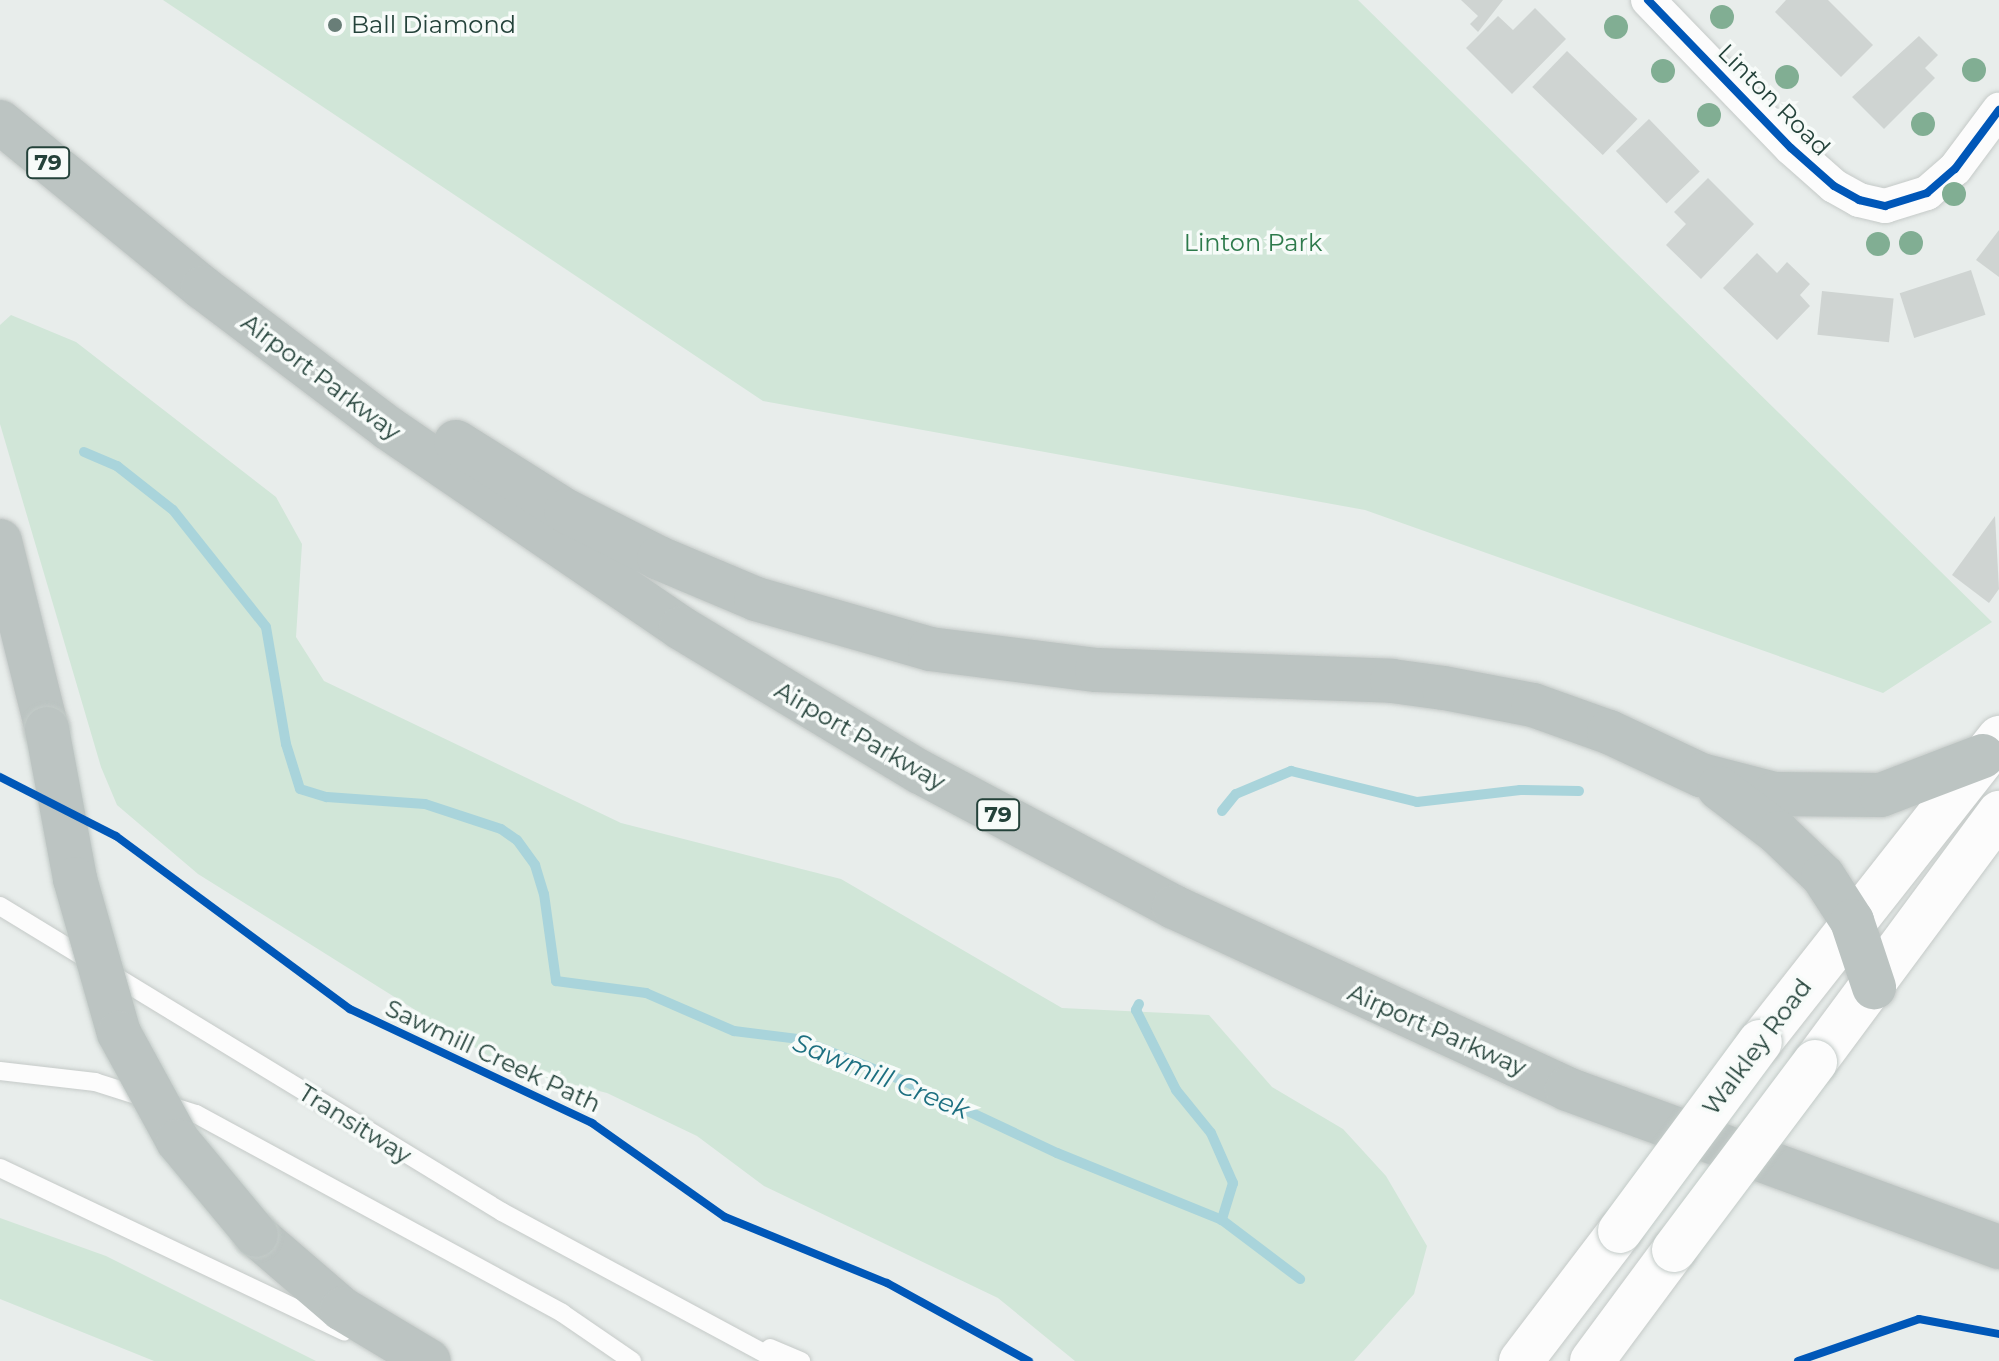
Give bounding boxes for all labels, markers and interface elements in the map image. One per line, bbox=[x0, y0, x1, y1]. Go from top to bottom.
place label: Ball Diamond bbox=[351, 11, 516, 39]
marker: Ball Diamond bbox=[326, 16, 344, 34]
street label: Linton Road bbox=[1712, 38, 1836, 162]
road number: 79 bbox=[26, 145, 70, 181]
park label: Linton Park bbox=[1184, 229, 1322, 257]
street label: Airport Parkway bbox=[236, 308, 406, 446]
street label: Airport Parkway bbox=[770, 676, 950, 796]
road number: 79 bbox=[976, 797, 1020, 833]
street label: Walkley Road bbox=[1696, 973, 1818, 1121]
street label: Airport Parkway bbox=[1343, 978, 1531, 1082]
street label: Sawmill Creek Path bbox=[381, 994, 605, 1118]
water label: Sawmill Creek bbox=[788, 1027, 974, 1127]
street label: Transitway bbox=[293, 1078, 417, 1170]

